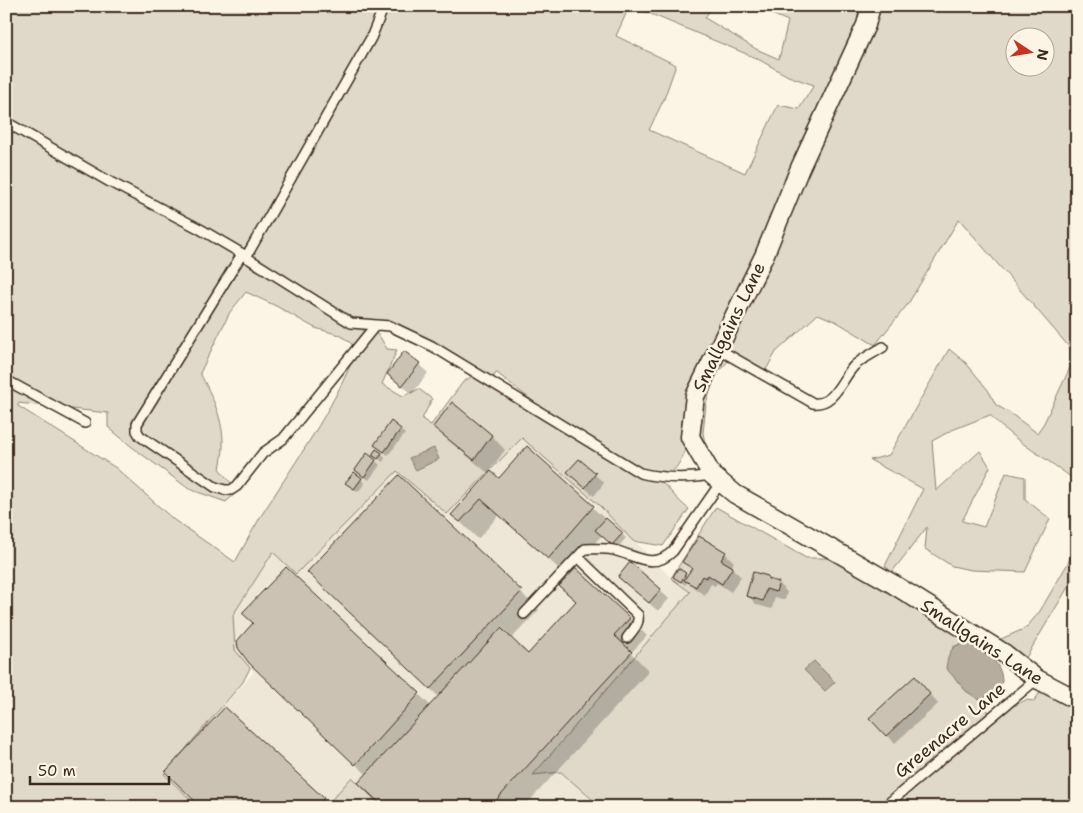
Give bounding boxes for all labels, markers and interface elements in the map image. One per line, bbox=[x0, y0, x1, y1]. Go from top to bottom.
north arrow bbox=[1006, 28, 1056, 78]
text: N bbox=[1033, 47, 1053, 62]
street label: Smallgains Lane bbox=[687, 258, 771, 396]
street label: Smallgains Lane bbox=[916, 593, 1048, 691]
street label: Greenacre Lane bbox=[890, 677, 1010, 783]
scale bar bbox=[30, 753, 169, 785]
text: 50 m bbox=[38, 761, 76, 781]

